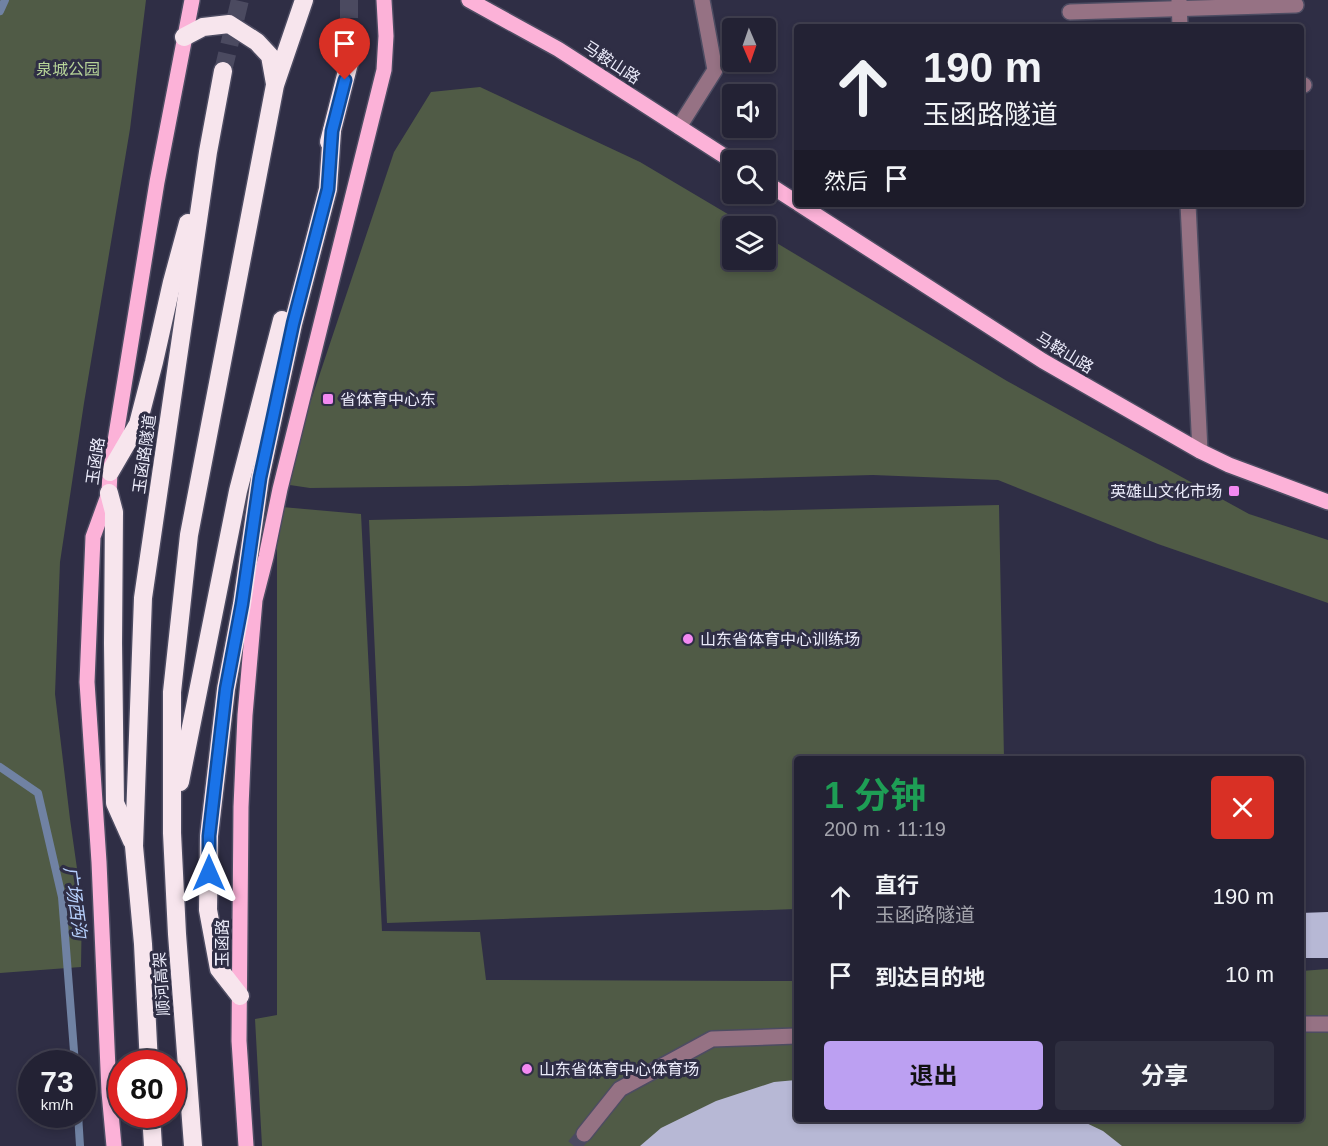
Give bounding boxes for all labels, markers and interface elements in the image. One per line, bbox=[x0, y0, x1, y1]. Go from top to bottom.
pin bbox=[319, 18, 370, 80]
north arrow bbox=[722, 18, 776, 72]
map controls bbox=[722, 18, 776, 270]
icon: arrive bbox=[328, 27, 361, 60]
street label: 马鞍山路 bbox=[580, 38, 643, 87]
text: 190 m bbox=[923, 44, 1042, 91]
icon: ahead bbox=[824, 48, 902, 126]
park label: 泉城公园 bbox=[36, 61, 100, 78]
button: sound bbox=[722, 84, 776, 138]
text: 玉函路隧道 bbox=[923, 100, 1058, 130]
button: search bbox=[722, 150, 776, 204]
icon: arrive bbox=[880, 162, 913, 195]
text: 然后 bbox=[824, 169, 868, 194]
button: layers bbox=[722, 216, 776, 270]
street label: 马鞍山路 bbox=[1033, 329, 1097, 376]
place label: 省体育中心东 bbox=[340, 391, 436, 408]
marker: 省体育中心东 bbox=[321, 392, 335, 406]
street label: 玉函路隧道 bbox=[131, 413, 158, 495]
street label: 玉函路 bbox=[84, 436, 107, 486]
place label: 英雄山文化市场 bbox=[1110, 483, 1222, 500]
marker: 英雄山文化市场 bbox=[1227, 484, 1241, 498]
place label: 山东省体育中心训练场 bbox=[700, 631, 860, 648]
marker: 山东省体育中心训练场 bbox=[681, 632, 695, 646]
text: 1 分钟 bbox=[824, 775, 926, 816]
button: close bbox=[1211, 776, 1274, 839]
text: 200 m · 11:19 bbox=[824, 818, 946, 840]
position arrow bbox=[177, 841, 241, 905]
water label: 广场西沟 bbox=[60, 865, 90, 941]
text: 直行 bbox=[875, 873, 919, 898]
icon: ahead bbox=[824, 881, 857, 914]
text: 190 m bbox=[1213, 884, 1274, 909]
text: 玉函路隧道 bbox=[875, 904, 975, 926]
street label: 玉函路 bbox=[214, 919, 231, 967]
street label: 顺河高架 bbox=[151, 951, 172, 1016]
icon: arrive bbox=[824, 959, 857, 992]
text: 10 m bbox=[1225, 962, 1274, 987]
text: 到达目的地 bbox=[875, 965, 985, 990]
button: 退出 bbox=[824, 1041, 1043, 1110]
button: 分享 bbox=[1055, 1041, 1274, 1110]
speed limit sign: 80 bbox=[108, 1050, 186, 1128]
place label: 山东省体育中心体育场 bbox=[539, 1061, 699, 1078]
marker: 山东省体育中心体育场 bbox=[520, 1062, 534, 1076]
text: 73 bbox=[40, 1065, 74, 1098]
text: km/h bbox=[41, 1096, 73, 1113]

